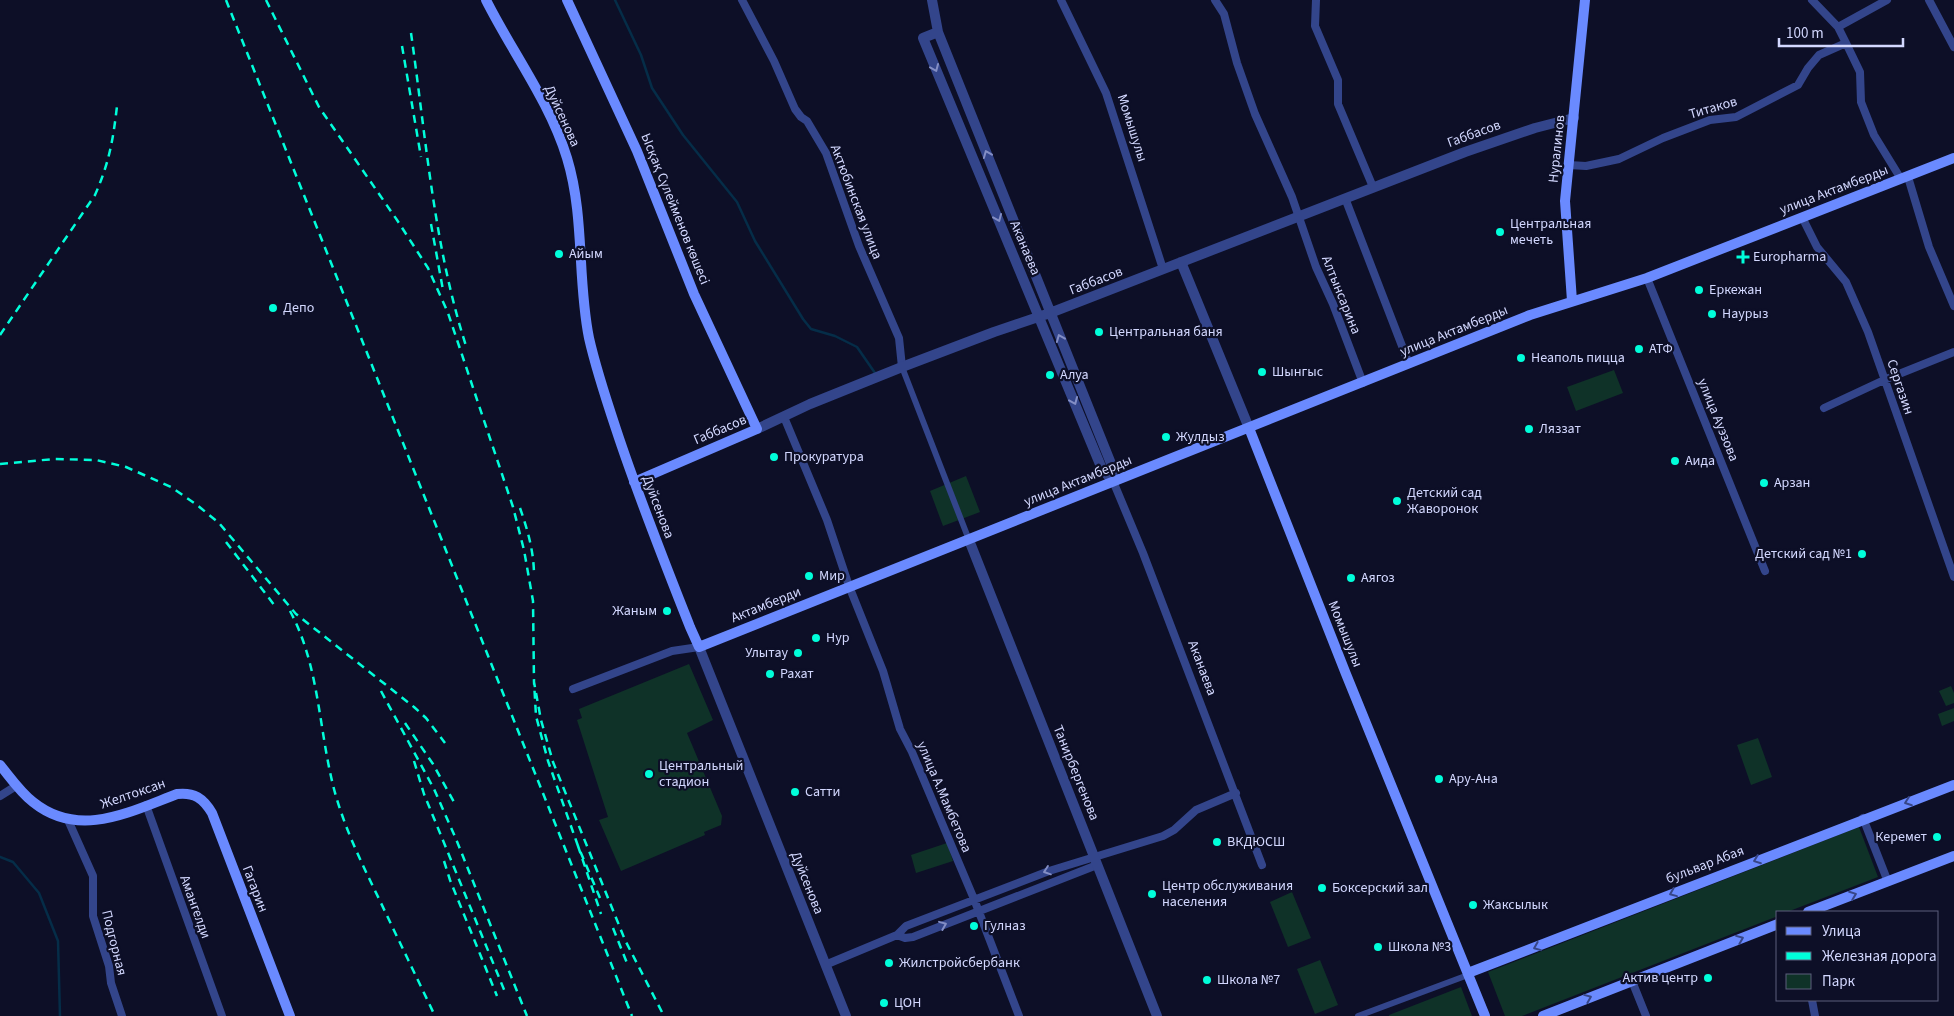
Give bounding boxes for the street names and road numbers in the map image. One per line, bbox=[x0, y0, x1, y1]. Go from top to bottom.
street label: Дуйсенова bbox=[539, 82, 585, 150]
street label: Момышулы bbox=[1112, 92, 1152, 164]
street label: Титаков bbox=[1687, 92, 1739, 124]
street label: Нуралинов bbox=[1543, 114, 1571, 184]
street label: Габбасов bbox=[1444, 115, 1504, 153]
street label: Ысқақ Сүлейменов көшесі bbox=[635, 130, 715, 288]
street label: Актюбинская улица bbox=[825, 142, 887, 262]
street label: улица Актамберды bbox=[1777, 160, 1891, 220]
street label: Аканаева bbox=[1005, 218, 1045, 278]
street label: Алтынсарина bbox=[1316, 253, 1366, 337]
street label: Габбасов bbox=[1066, 262, 1126, 300]
street label: улица Актамберды bbox=[1397, 300, 1511, 362]
street label: Сергазин bbox=[1881, 357, 1919, 417]
street label: улица Ауэзова bbox=[1692, 376, 1744, 464]
street label: Габбасов bbox=[690, 410, 750, 450]
street label: улица Актамберды bbox=[1021, 450, 1135, 512]
street label: Дуйсенова bbox=[637, 473, 679, 541]
street label: Актамберди bbox=[728, 582, 804, 628]
street label: Момышулы bbox=[1323, 598, 1367, 670]
street label: Аканаева bbox=[1182, 638, 1222, 698]
street label: Танирбергенова bbox=[1048, 722, 1104, 824]
street label: улица А.Мамбетова bbox=[912, 738, 976, 856]
street label: Желтоксан bbox=[98, 774, 168, 814]
street label: бульвар Абая bbox=[1663, 841, 1747, 889]
street label: Дуйсенова bbox=[785, 849, 829, 917]
street label: Гагарин bbox=[237, 863, 273, 915]
street label: Амангелди bbox=[174, 872, 216, 942]
street label: Подгорная bbox=[96, 908, 132, 978]

